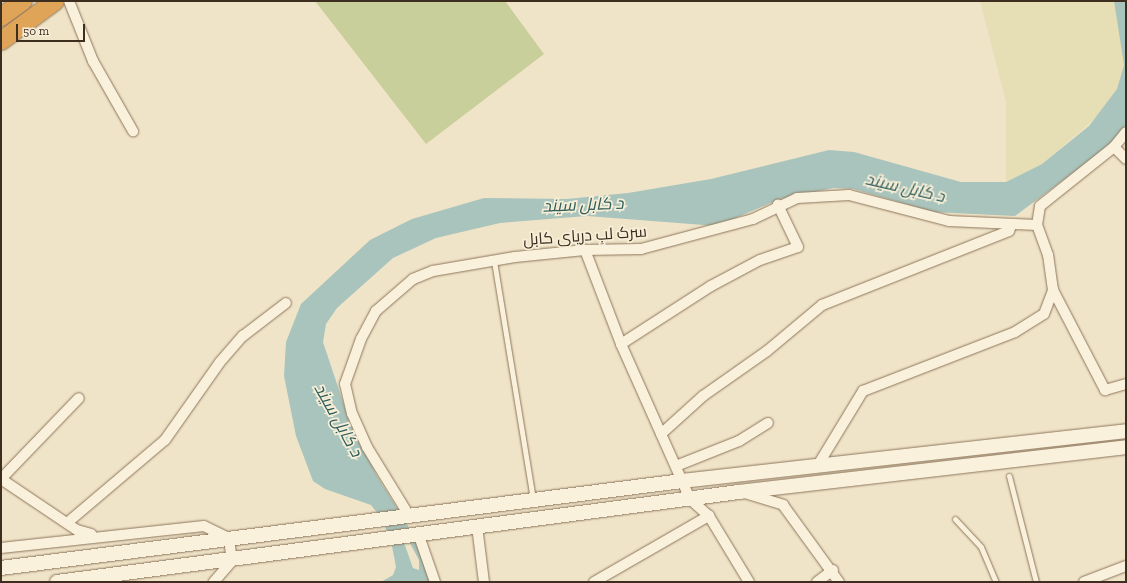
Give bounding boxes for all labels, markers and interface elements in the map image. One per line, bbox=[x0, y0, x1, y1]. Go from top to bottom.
scale bar bbox=[18, 16, 87, 42]
text: 50 m bbox=[23, 24, 49, 38]
water label: د کابل سيند bbox=[863, 169, 947, 207]
water label: د کابل سيند bbox=[542, 193, 624, 217]
street label: سرک لبِ دریای کابل bbox=[522, 222, 648, 250]
water label: د کابل سيند bbox=[309, 380, 367, 460]

